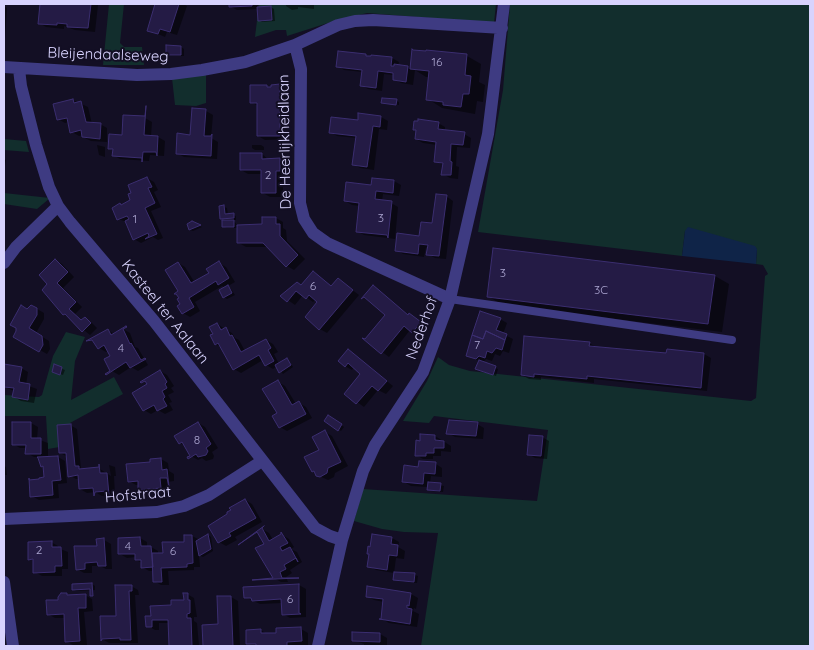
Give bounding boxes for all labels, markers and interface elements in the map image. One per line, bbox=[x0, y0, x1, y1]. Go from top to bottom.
street label: Bleijendaalseweg bbox=[47, 44, 169, 66]
house number: 16 bbox=[432, 55, 442, 69]
street label: De Heerlijkheidlaan bbox=[275, 74, 295, 210]
house number: 2 bbox=[265, 168, 271, 182]
house number: 3 bbox=[378, 211, 384, 225]
house number: 1 bbox=[133, 212, 137, 226]
street label: Kasteel ter Aalaan bbox=[118, 256, 212, 368]
house number: 3 bbox=[500, 266, 506, 280]
house number: 6 bbox=[310, 279, 316, 293]
house number: 3C bbox=[594, 283, 608, 297]
street label: Nederhof bbox=[402, 294, 442, 362]
house number: 7 bbox=[474, 338, 480, 352]
house number: 4 bbox=[118, 341, 124, 355]
house number: 8 bbox=[194, 433, 200, 447]
street label: Hofstraat bbox=[104, 483, 172, 507]
house number: 4 bbox=[125, 539, 131, 553]
house number: 2 bbox=[36, 543, 42, 557]
house number: 6 bbox=[170, 544, 176, 558]
house number: 6 bbox=[287, 592, 293, 606]

